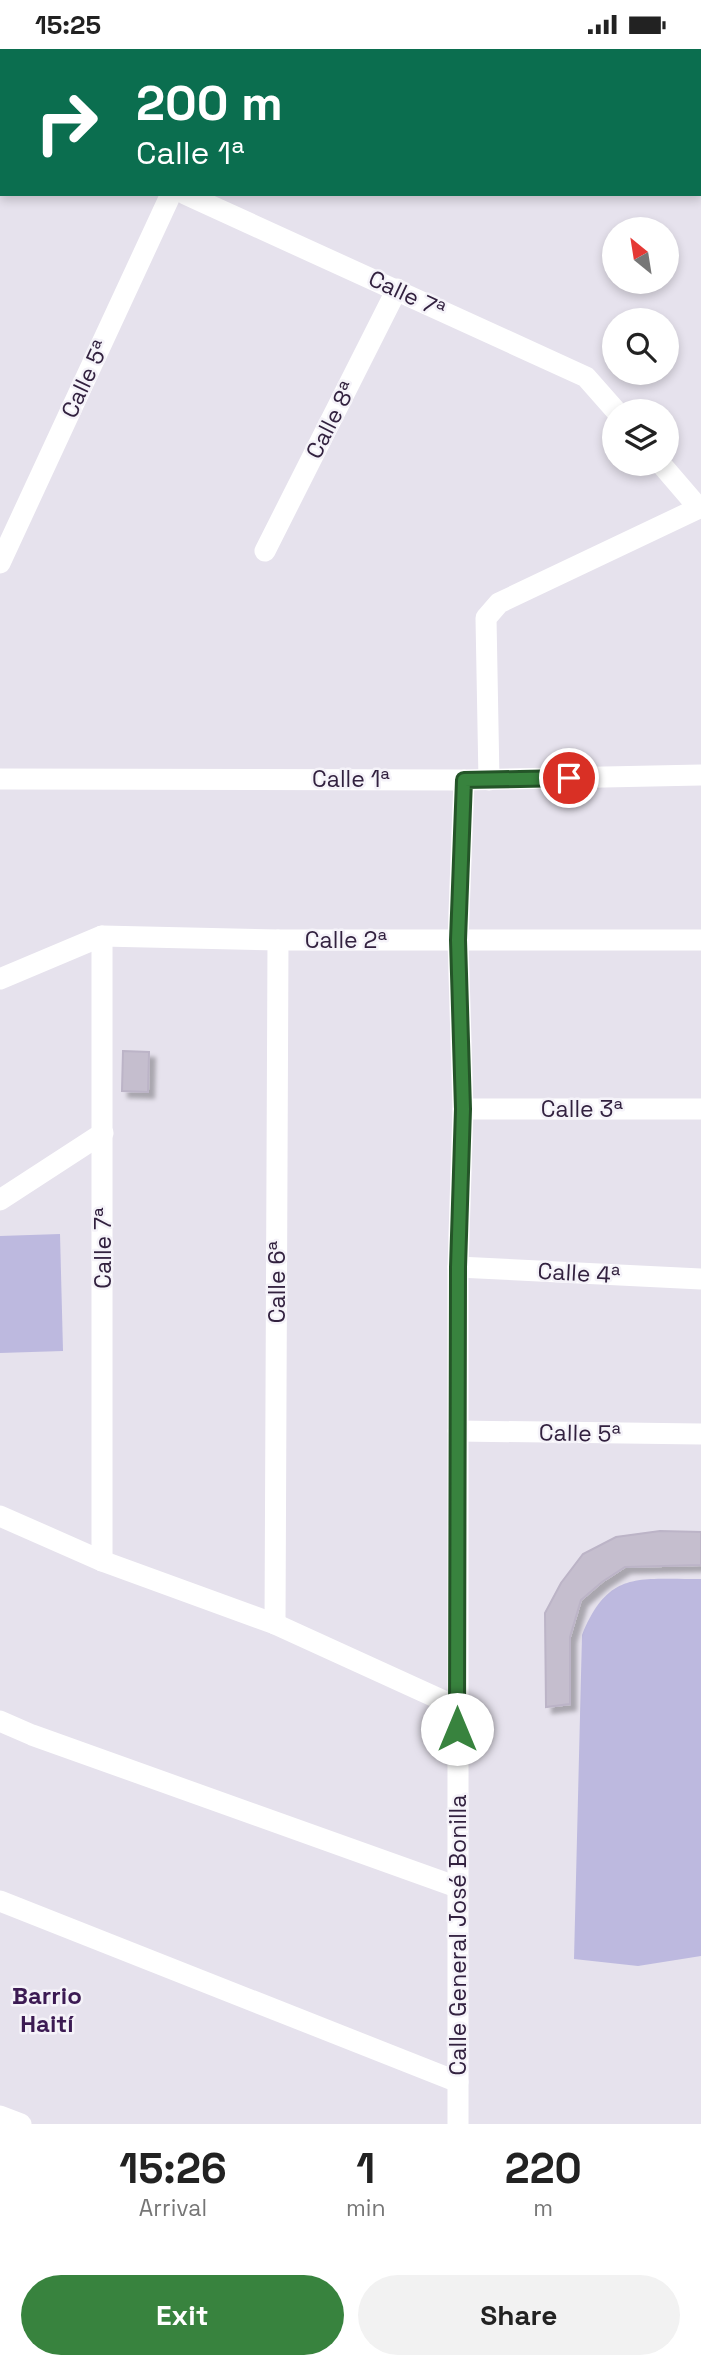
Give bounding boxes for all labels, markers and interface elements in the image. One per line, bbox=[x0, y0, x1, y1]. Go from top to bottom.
text: 15:25 bbox=[35, 8, 101, 42]
text: 200 m bbox=[136, 72, 283, 134]
icon: right bbox=[21, 77, 112, 168]
text: Calle 1ª bbox=[136, 133, 245, 173]
north arrow bbox=[602, 217, 679, 294]
map controls bbox=[602, 217, 679, 476]
street label: Calle 7ª bbox=[364, 263, 451, 325]
button: search bbox=[602, 308, 679, 385]
street label: Calle 5ª bbox=[54, 335, 116, 423]
street label: Calle 8ª bbox=[299, 376, 363, 464]
button: layers bbox=[602, 399, 679, 476]
pin bbox=[539, 748, 599, 808]
icon: arrive bbox=[550, 759, 588, 797]
street label: Calle 1ª bbox=[312, 764, 390, 794]
street label: Calle 2ª bbox=[305, 925, 387, 955]
street label: Calle 3ª bbox=[541, 1094, 624, 1124]
street label: Calle 7ª bbox=[88, 1207, 118, 1289]
street label: Calle 6ª bbox=[262, 1240, 292, 1323]
street label: Calle 4ª bbox=[537, 1256, 621, 1290]
street label: Calle 5ª bbox=[539, 1417, 622, 1449]
position arrow bbox=[420, 1692, 494, 1766]
street label: Calle General José Bonilla bbox=[443, 1795, 473, 2075]
district label: Barrio Haití bbox=[12, 1980, 82, 2039]
text: 15:26 bbox=[119, 2142, 227, 2195]
text: 1 bbox=[356, 2142, 375, 2195]
text: 220 bbox=[505, 2142, 582, 2195]
text: Arrival bbox=[139, 2193, 207, 2223]
text: min bbox=[346, 2193, 386, 2223]
text: m bbox=[533, 2193, 553, 2223]
button: Exit bbox=[21, 2275, 344, 2355]
button: Share bbox=[358, 2275, 680, 2355]

